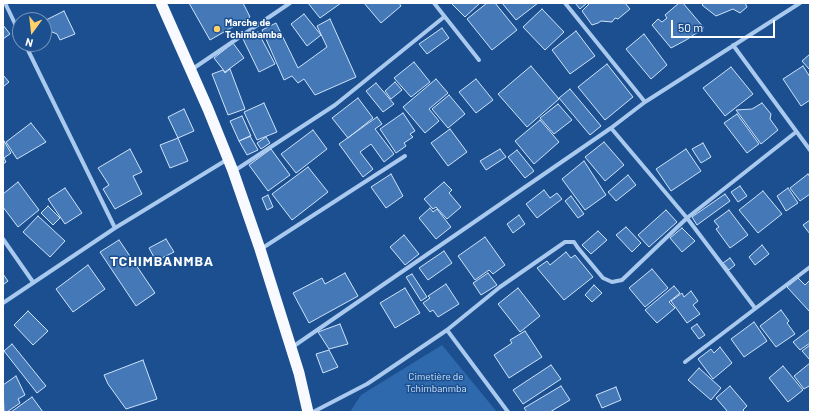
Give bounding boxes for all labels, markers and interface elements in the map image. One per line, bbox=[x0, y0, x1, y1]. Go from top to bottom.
north arrow bbox=[12, 12, 52, 52]
scale bar bbox=[673, 12, 777, 38]
place label: Marche de Tchimbamba bbox=[225, 17, 282, 40]
text: 50 m bbox=[678, 20, 703, 34]
marker: Marche de Tchimbamba bbox=[212, 24, 222, 34]
text: N bbox=[24, 36, 34, 50]
district label: TCHIMBANMBA bbox=[110, 253, 214, 269]
park label: Cimetière de Tchimbanmba bbox=[405, 371, 467, 394]

